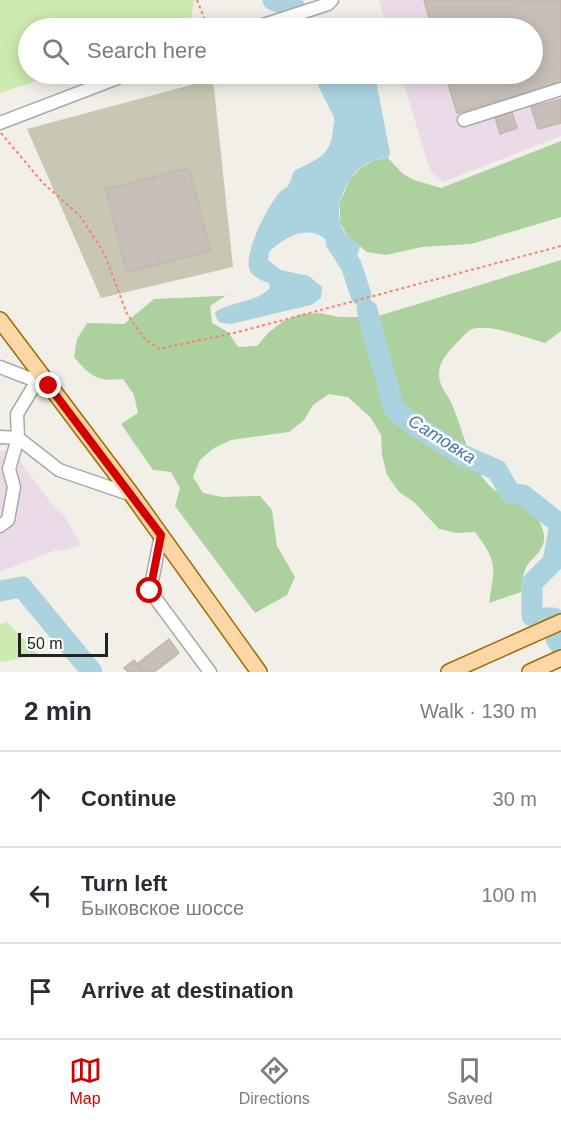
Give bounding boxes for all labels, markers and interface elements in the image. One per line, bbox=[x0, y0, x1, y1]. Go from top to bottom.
search box bbox=[18, 18, 543, 84]
icon: search bbox=[39, 35, 72, 68]
text: Search here bbox=[87, 38, 207, 63]
route end bbox=[35, 372, 61, 398]
water label: Сатовка bbox=[405, 410, 479, 468]
route start bbox=[136, 577, 162, 603]
scale bar bbox=[18, 630, 108, 658]
text: 50 m bbox=[27, 635, 63, 652]
text: 2 min bbox=[24, 696, 92, 726]
text: Walk · 130 m bbox=[420, 700, 537, 722]
icon: ahead bbox=[24, 783, 57, 816]
text: Continue bbox=[81, 786, 176, 811]
text: 30 m bbox=[493, 788, 537, 810]
text: Turn left bbox=[81, 871, 167, 896]
icon: left bbox=[24, 879, 57, 912]
text: 100 m bbox=[481, 884, 537, 906]
text: Быковское шоссе bbox=[81, 897, 244, 919]
icon: arrive bbox=[24, 975, 57, 1008]
text: Arrive at destination bbox=[81, 978, 294, 1003]
tab: Map bbox=[69, 1054, 102, 1108]
tab: Directions bbox=[239, 1054, 310, 1108]
tab: Saved bbox=[447, 1054, 492, 1108]

